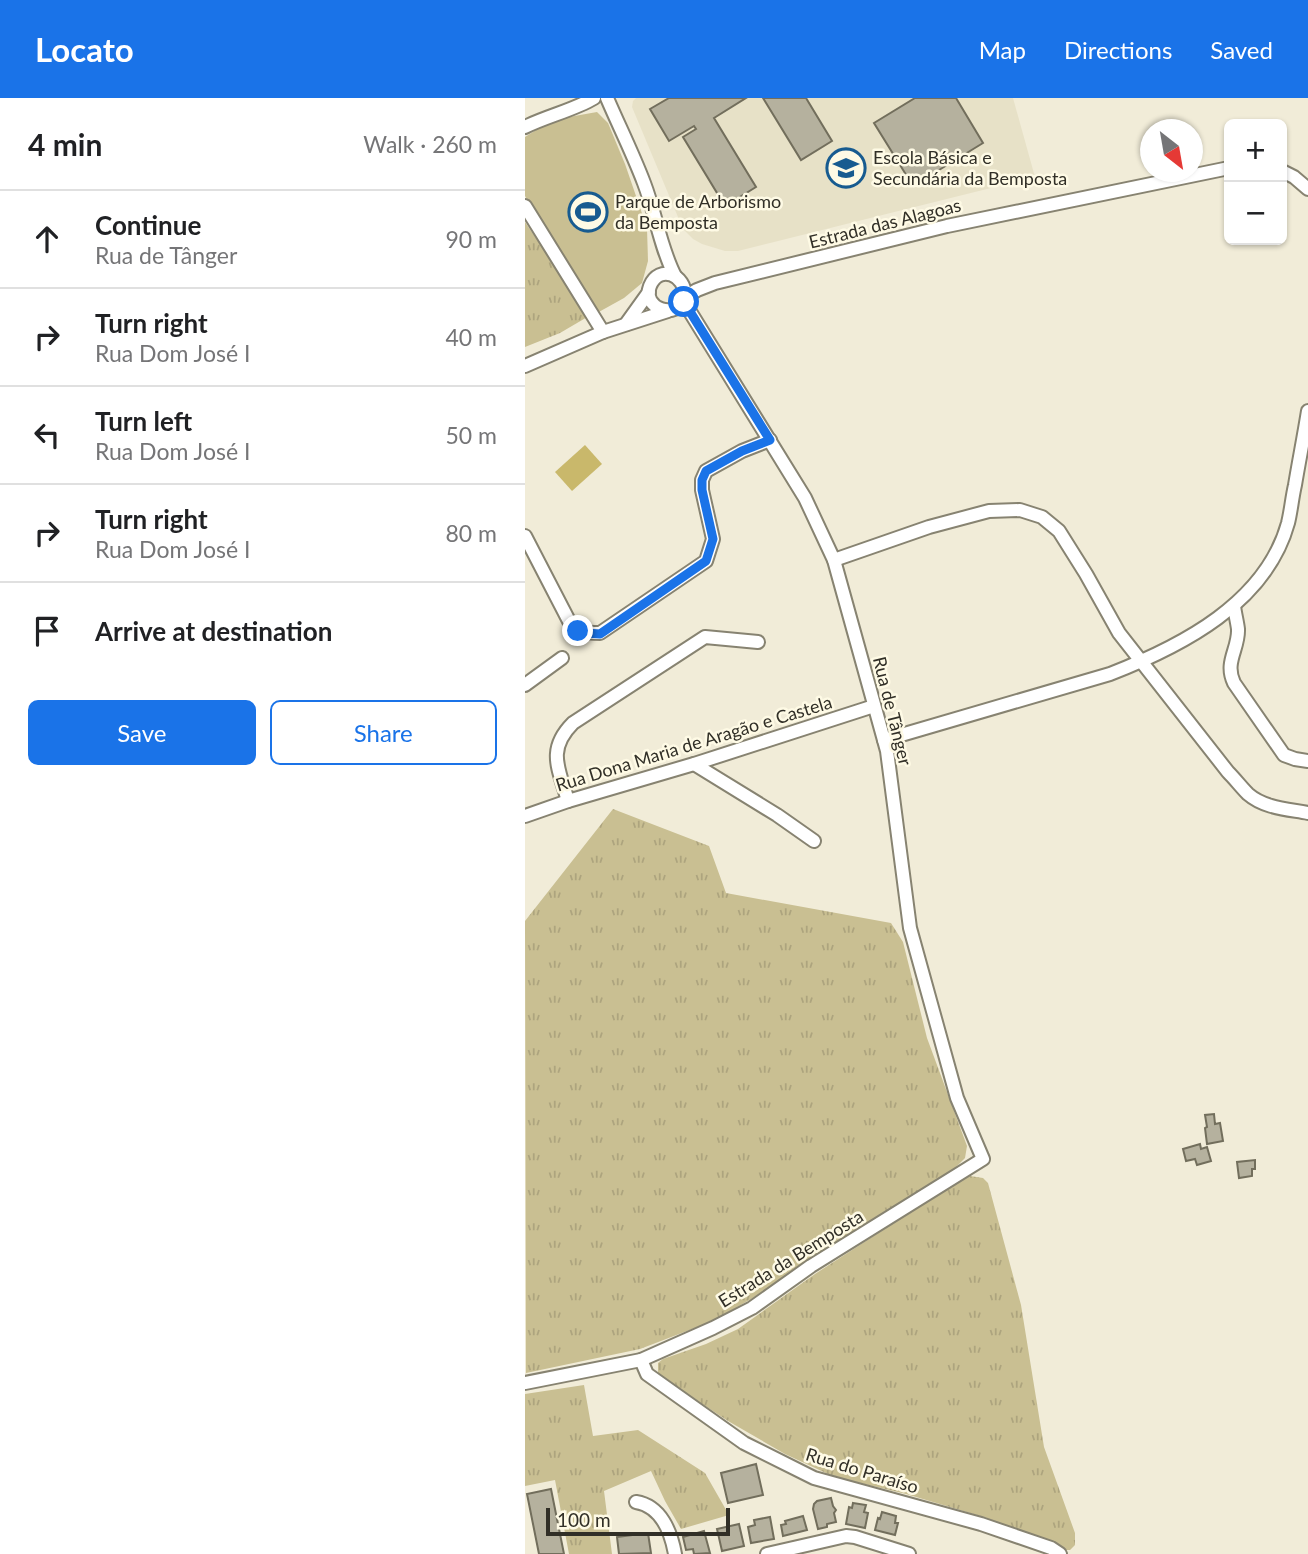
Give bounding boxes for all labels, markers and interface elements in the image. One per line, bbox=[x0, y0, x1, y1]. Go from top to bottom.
text: Locato bbox=[35, 29, 134, 69]
text: Map bbox=[979, 35, 1026, 64]
text: Directions bbox=[1064, 35, 1172, 64]
text: Saved bbox=[1210, 35, 1273, 64]
north arrow bbox=[1140, 119, 1203, 182]
map controls bbox=[1224, 119, 1287, 245]
button: + bbox=[1224, 119, 1287, 182]
text: 4 min bbox=[28, 126, 102, 162]
text: Walk · 260 m bbox=[363, 130, 497, 158]
place label: Escola Básica e Secundária da Bemposta bbox=[873, 146, 1067, 189]
school or university icon: Escola Básica e Secundária da Bemposta bbox=[825, 147, 867, 189]
button: − bbox=[1224, 182, 1287, 245]
place label: Parque de Arborismo da Bemposta bbox=[615, 190, 781, 233]
sports icon: Parque de Arborismo da Bemposta bbox=[567, 191, 609, 233]
street label: Estrada das Alagoas bbox=[806, 193, 963, 253]
text: Continue bbox=[95, 209, 201, 241]
icon: ahead bbox=[28, 220, 66, 258]
text: 90 m bbox=[446, 225, 497, 253]
text: Rua de Tânger bbox=[95, 241, 237, 269]
route start bbox=[668, 286, 699, 317]
text: Turn right bbox=[95, 307, 208, 339]
icon: right bbox=[28, 318, 66, 356]
text: 40 m bbox=[446, 323, 497, 351]
text: Rua Dom José I bbox=[95, 339, 250, 367]
text: Turn left bbox=[95, 405, 192, 437]
icon: left bbox=[28, 416, 66, 454]
text: 50 m bbox=[446, 421, 497, 449]
text: Rua Dom José I bbox=[95, 437, 250, 465]
text: Turn right bbox=[95, 503, 208, 535]
icon: right bbox=[28, 514, 66, 552]
text: 80 m bbox=[446, 519, 497, 547]
text: Rua Dom José I bbox=[95, 535, 250, 563]
icon: arrive bbox=[28, 612, 66, 650]
text: Arrive at destination bbox=[95, 615, 332, 647]
route end bbox=[562, 615, 593, 646]
street label: Rua de Tânger bbox=[869, 654, 917, 768]
street label: Rua Dona Maria de Aragão e Castela bbox=[553, 690, 835, 796]
button: Save bbox=[28, 700, 256, 765]
button: Share bbox=[270, 700, 497, 765]
street label: Estrada da Bemposta bbox=[714, 1205, 867, 1312]
street label: Rua do Paraíso bbox=[803, 1442, 921, 1498]
scale bar bbox=[546, 1505, 730, 1537]
text: 100 m bbox=[557, 1508, 611, 1531]

